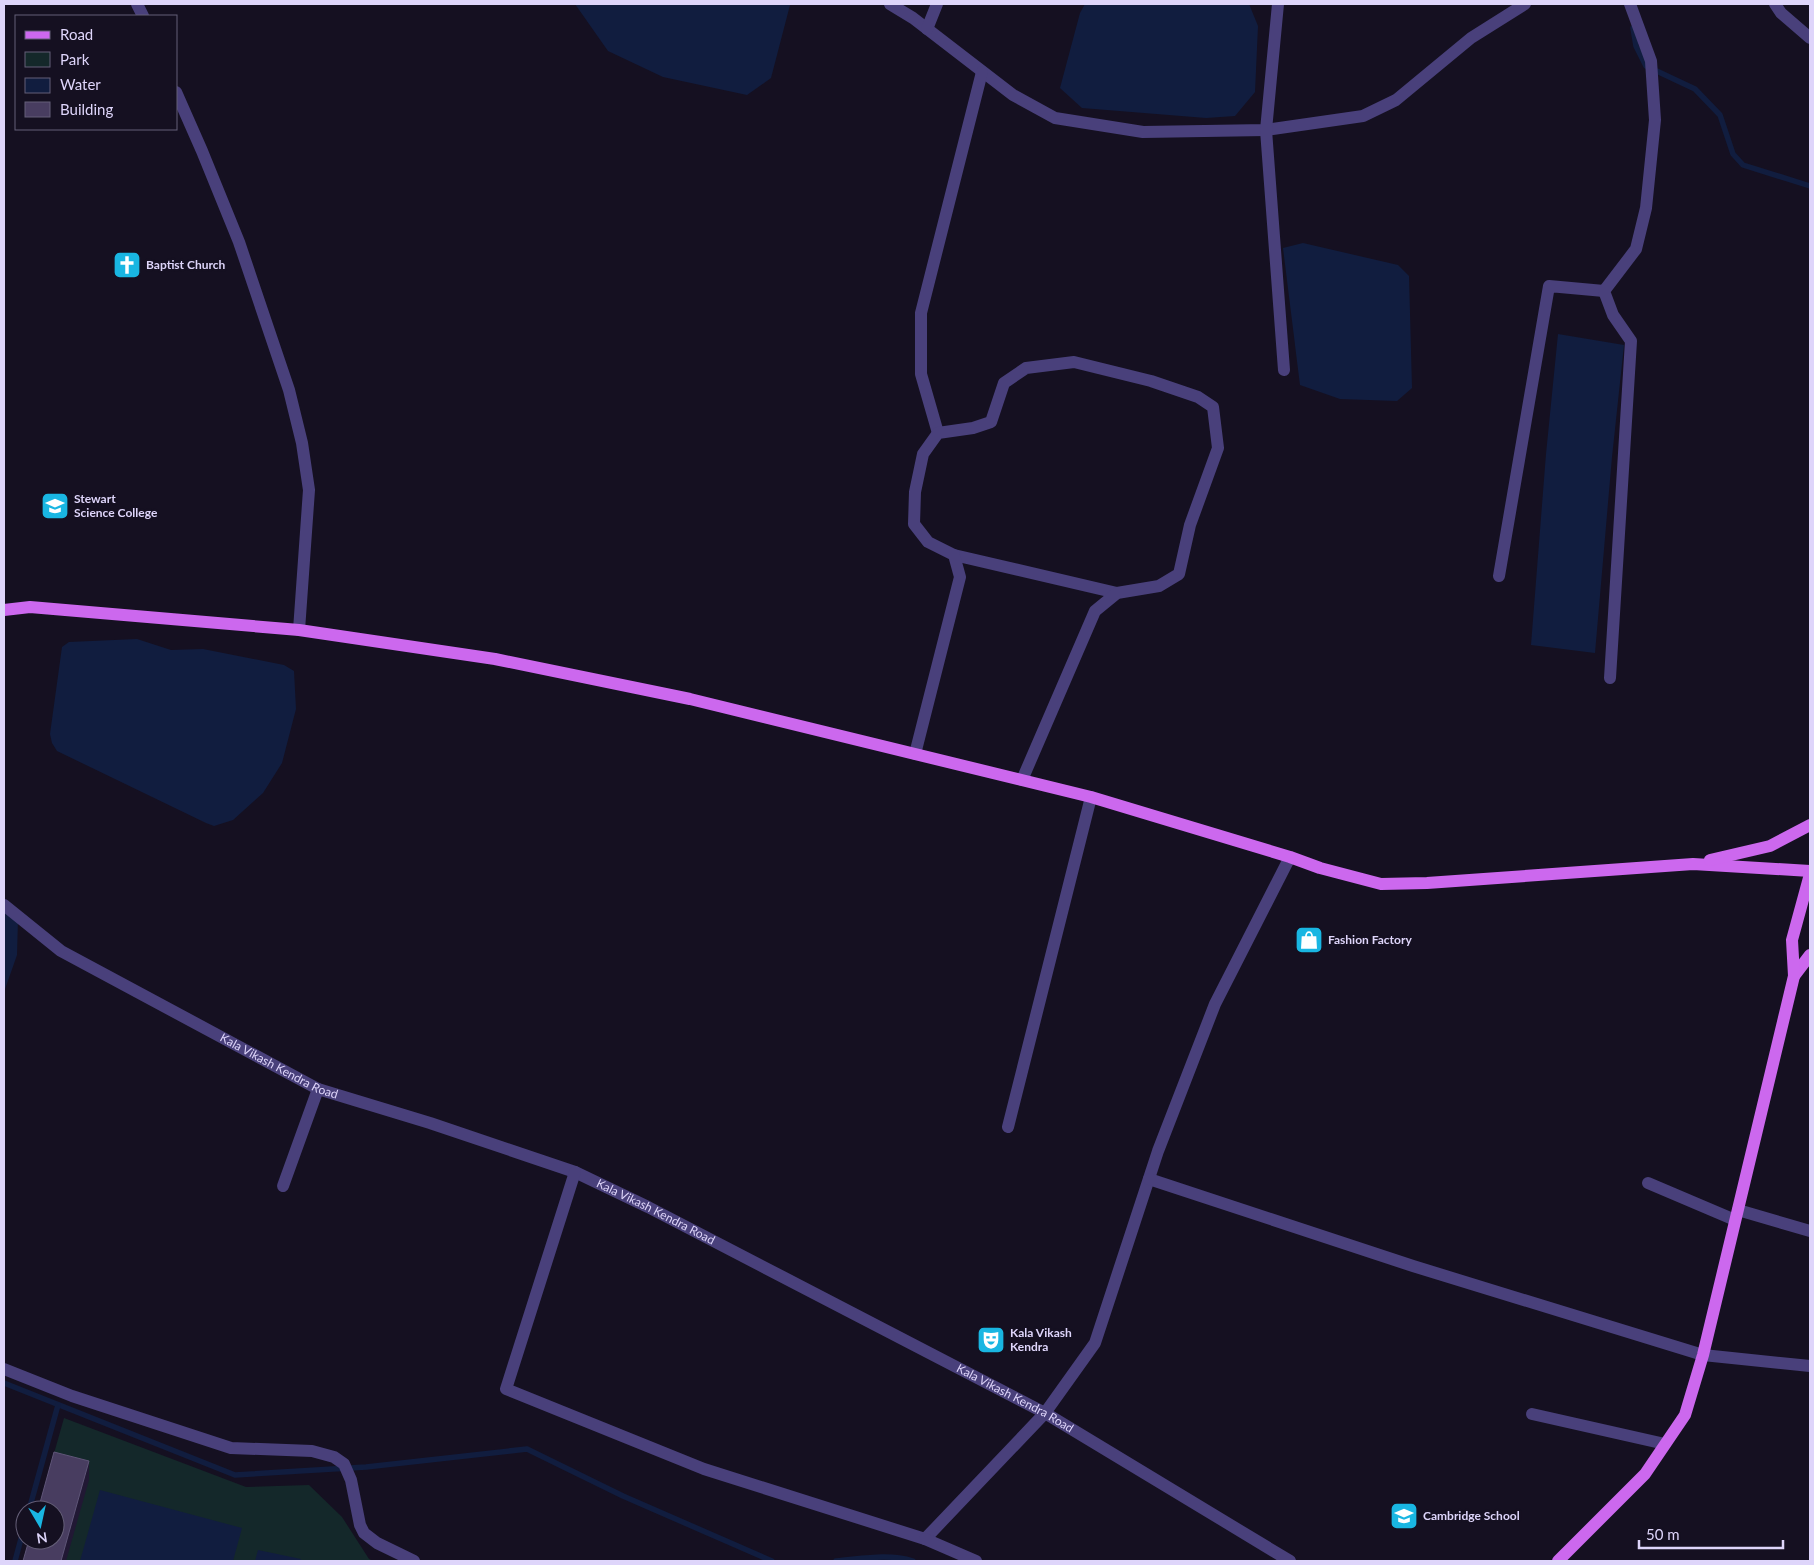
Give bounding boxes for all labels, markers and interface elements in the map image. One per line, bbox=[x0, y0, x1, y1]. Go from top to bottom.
legend bbox=[15, 15, 178, 130]
text: Road bbox=[60, 25, 93, 43]
text: Park bbox=[60, 50, 90, 68]
text: Water bbox=[60, 75, 101, 93]
text: Building bbox=[60, 100, 113, 118]
church icon: Baptist Church bbox=[112, 250, 142, 280]
place label: Baptist Church bbox=[146, 257, 226, 272]
school or university icon: Stewart Science College bbox=[40, 491, 70, 521]
place label: Stewart Science College bbox=[74, 491, 158, 520]
shop icon: Fashion Factory bbox=[1294, 925, 1324, 955]
place label: Fashion Factory bbox=[1328, 932, 1412, 947]
street label: Kala Vikash Kendra Road bbox=[218, 1030, 340, 1102]
street label: Kala Vikash Kendra Road bbox=[594, 1175, 718, 1247]
theatre icon: Kala Vikash Kendra bbox=[976, 1325, 1006, 1355]
place label: Kala Vikash Kendra bbox=[1010, 1325, 1072, 1354]
street label: Kala Vikash Kendra Road bbox=[954, 1360, 1077, 1436]
north arrow bbox=[15, 1500, 65, 1550]
school or university icon: Cambridge School bbox=[1389, 1501, 1419, 1531]
place label: Cambridge School bbox=[1423, 1508, 1520, 1523]
scale bar bbox=[1639, 1518, 1783, 1550]
text: 50 m bbox=[1646, 1525, 1680, 1543]
text: N bbox=[35, 1529, 49, 1548]

